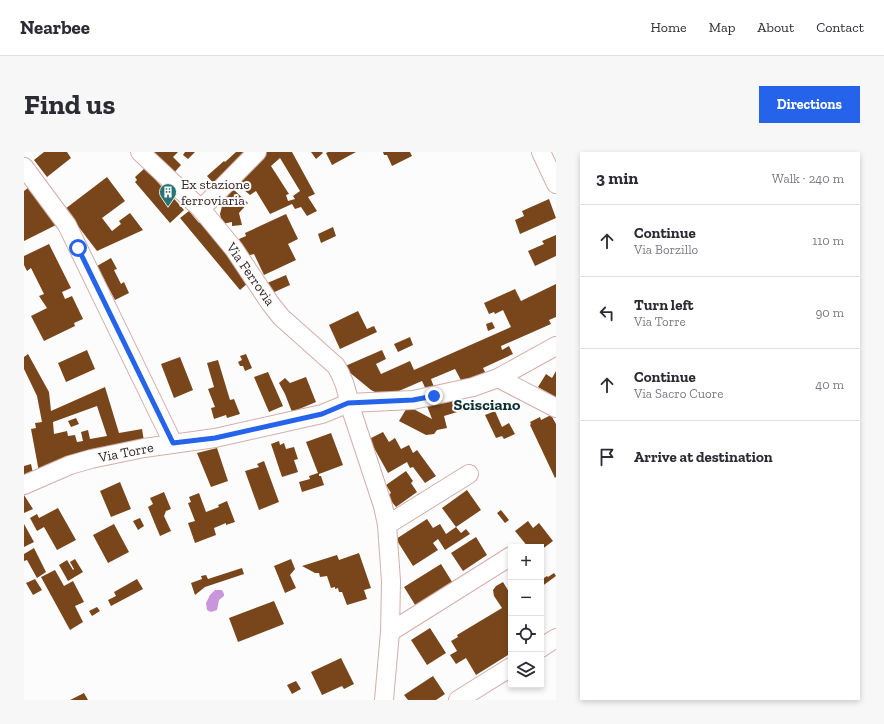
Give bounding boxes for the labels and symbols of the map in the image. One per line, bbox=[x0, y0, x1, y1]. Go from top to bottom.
place label: Ex stazione ferroviaria bbox=[181, 176, 250, 209]
building icon: Ex stazione ferroviaria bbox=[158, 182, 178, 207]
route start bbox=[69, 239, 87, 257]
street label: Via Ferrovia bbox=[222, 239, 279, 309]
route end bbox=[425, 387, 443, 405]
district label: Scisciano bbox=[454, 395, 521, 414]
street label: Via Torre bbox=[96, 439, 155, 466]

